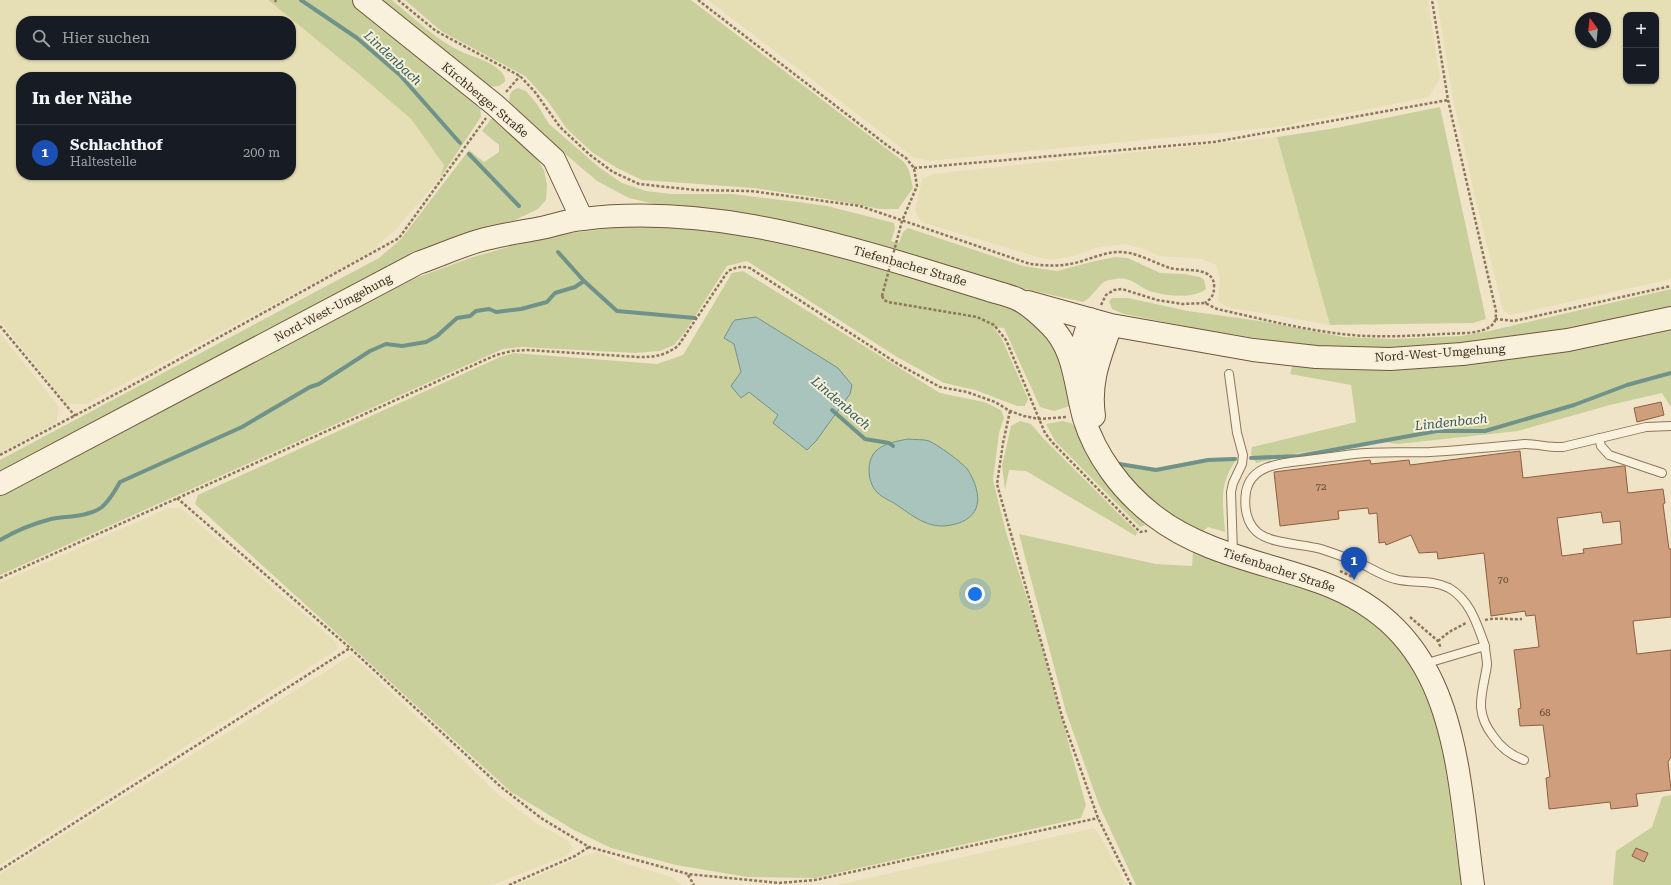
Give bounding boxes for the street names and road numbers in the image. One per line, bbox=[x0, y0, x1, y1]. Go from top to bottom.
street label: Kirchberger Straße bbox=[439, 60, 532, 141]
street label: Tiefenbacher Straße bbox=[852, 243, 969, 289]
street label: Nord-West-Umgehung bbox=[272, 271, 394, 345]
street label: Nord-West-Umgehung bbox=[1374, 341, 1506, 365]
street label: Tiefenbacher Straße bbox=[1221, 545, 1337, 595]

